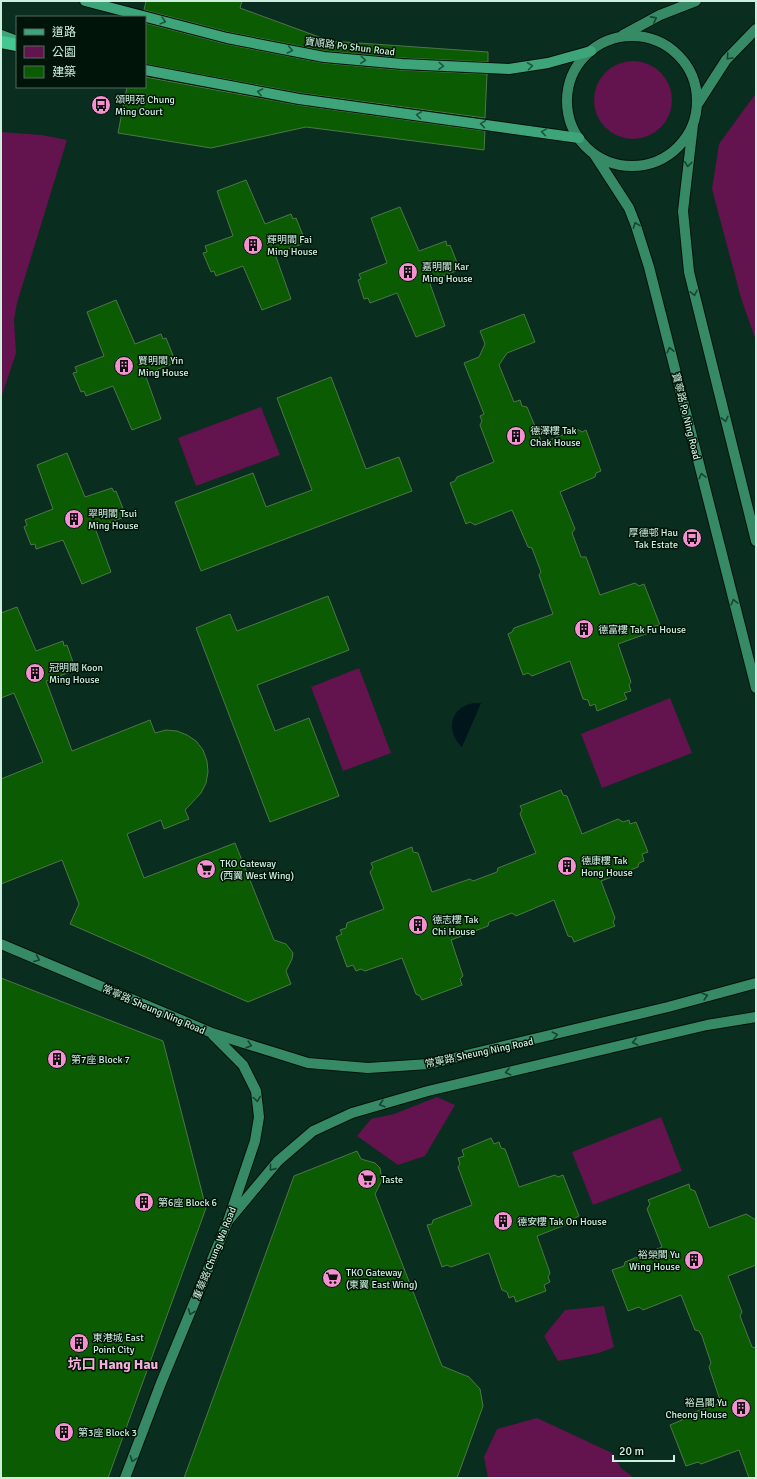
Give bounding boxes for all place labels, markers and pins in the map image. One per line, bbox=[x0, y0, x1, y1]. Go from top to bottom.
bus stop icon: 頌明苑 Chung Ming Court bbox=[90, 94, 112, 116]
place label: 頌明苑 Chung Ming Court bbox=[115, 94, 175, 118]
building icon: 輝明閣 Fai Ming House bbox=[242, 234, 264, 256]
place label: 輝明閣 Fai Ming House bbox=[267, 234, 318, 258]
building icon: 嘉明閣 Kar Ming House bbox=[397, 261, 419, 283]
place label: 嘉明閣 Kar Ming House bbox=[422, 261, 473, 285]
building icon: 賢明閣 Yin Ming House bbox=[113, 355, 135, 377]
place label: 賢明閣 Yin Ming House bbox=[138, 355, 189, 379]
building icon: 德澤樓 Tak Chak House bbox=[505, 425, 527, 447]
place label: 德澤樓 Tak Chak House bbox=[530, 425, 581, 449]
building icon: 翠明閣 Tsui Ming House bbox=[63, 508, 85, 530]
place label: 翠明閣 Tsui Ming House bbox=[88, 508, 139, 532]
place label: 厚德邨 Hau Tak Estate bbox=[629, 527, 678, 551]
bus stop icon: 厚德邨 Hau Tak Estate bbox=[681, 527, 703, 549]
building icon: 德富樓 Tak Fu House bbox=[573, 618, 595, 640]
place label: 德富樓 Tak Fu House bbox=[598, 624, 686, 636]
building icon: 冠明閣 Koon Ming House bbox=[24, 662, 46, 684]
place label: 冠明閣 Koon Ming House bbox=[49, 662, 103, 686]
building icon: 德康樓 Tak Hong House bbox=[556, 855, 578, 877]
place label: 德康樓 Tak Hong House bbox=[581, 855, 633, 879]
supermarket icon: TKO Gateway (西翼 West Wing) bbox=[195, 858, 217, 880]
place label: TKO Gateway (西翼 West Wing) bbox=[220, 858, 294, 882]
building icon: 德志樓 Tak Chi House bbox=[407, 914, 429, 936]
place label: 德志樓 Tak Chi House bbox=[432, 914, 478, 938]
building icon: 第7座 Block 7 bbox=[46, 1048, 68, 1070]
place label: 第7座 Block 7 bbox=[71, 1054, 130, 1066]
supermarket icon: Taste bbox=[356, 1168, 378, 1190]
place label: Taste bbox=[381, 1174, 403, 1186]
building icon: 第6座 Block 6 bbox=[133, 1191, 155, 1213]
place label: 第6座 Block 6 bbox=[158, 1197, 217, 1209]
building icon: 德安樓 Tak On House bbox=[492, 1210, 514, 1232]
place label: 德安樓 Tak On House bbox=[517, 1216, 607, 1228]
place label: 裕榮閣 Yu Wing House bbox=[629, 1249, 680, 1273]
building icon: 裕榮閣 Yu Wing House bbox=[683, 1249, 705, 1271]
supermarket icon: TKO Gateway (東翼 East Wing) bbox=[321, 1267, 343, 1289]
place label: TKO Gateway (東翼 East Wing) bbox=[346, 1267, 418, 1291]
building icon: 東港城 East Point City bbox=[68, 1332, 90, 1354]
place label: 東港城 East Point City bbox=[93, 1332, 144, 1356]
place label: 裕昌閣 Yu Cheong House bbox=[666, 1397, 727, 1421]
building icon: 裕昌閣 Yu Cheong House bbox=[730, 1397, 752, 1419]
building icon: 第3座 Block 3 bbox=[53, 1421, 75, 1443]
place label: 第3座 Block 3 bbox=[78, 1427, 137, 1439]

